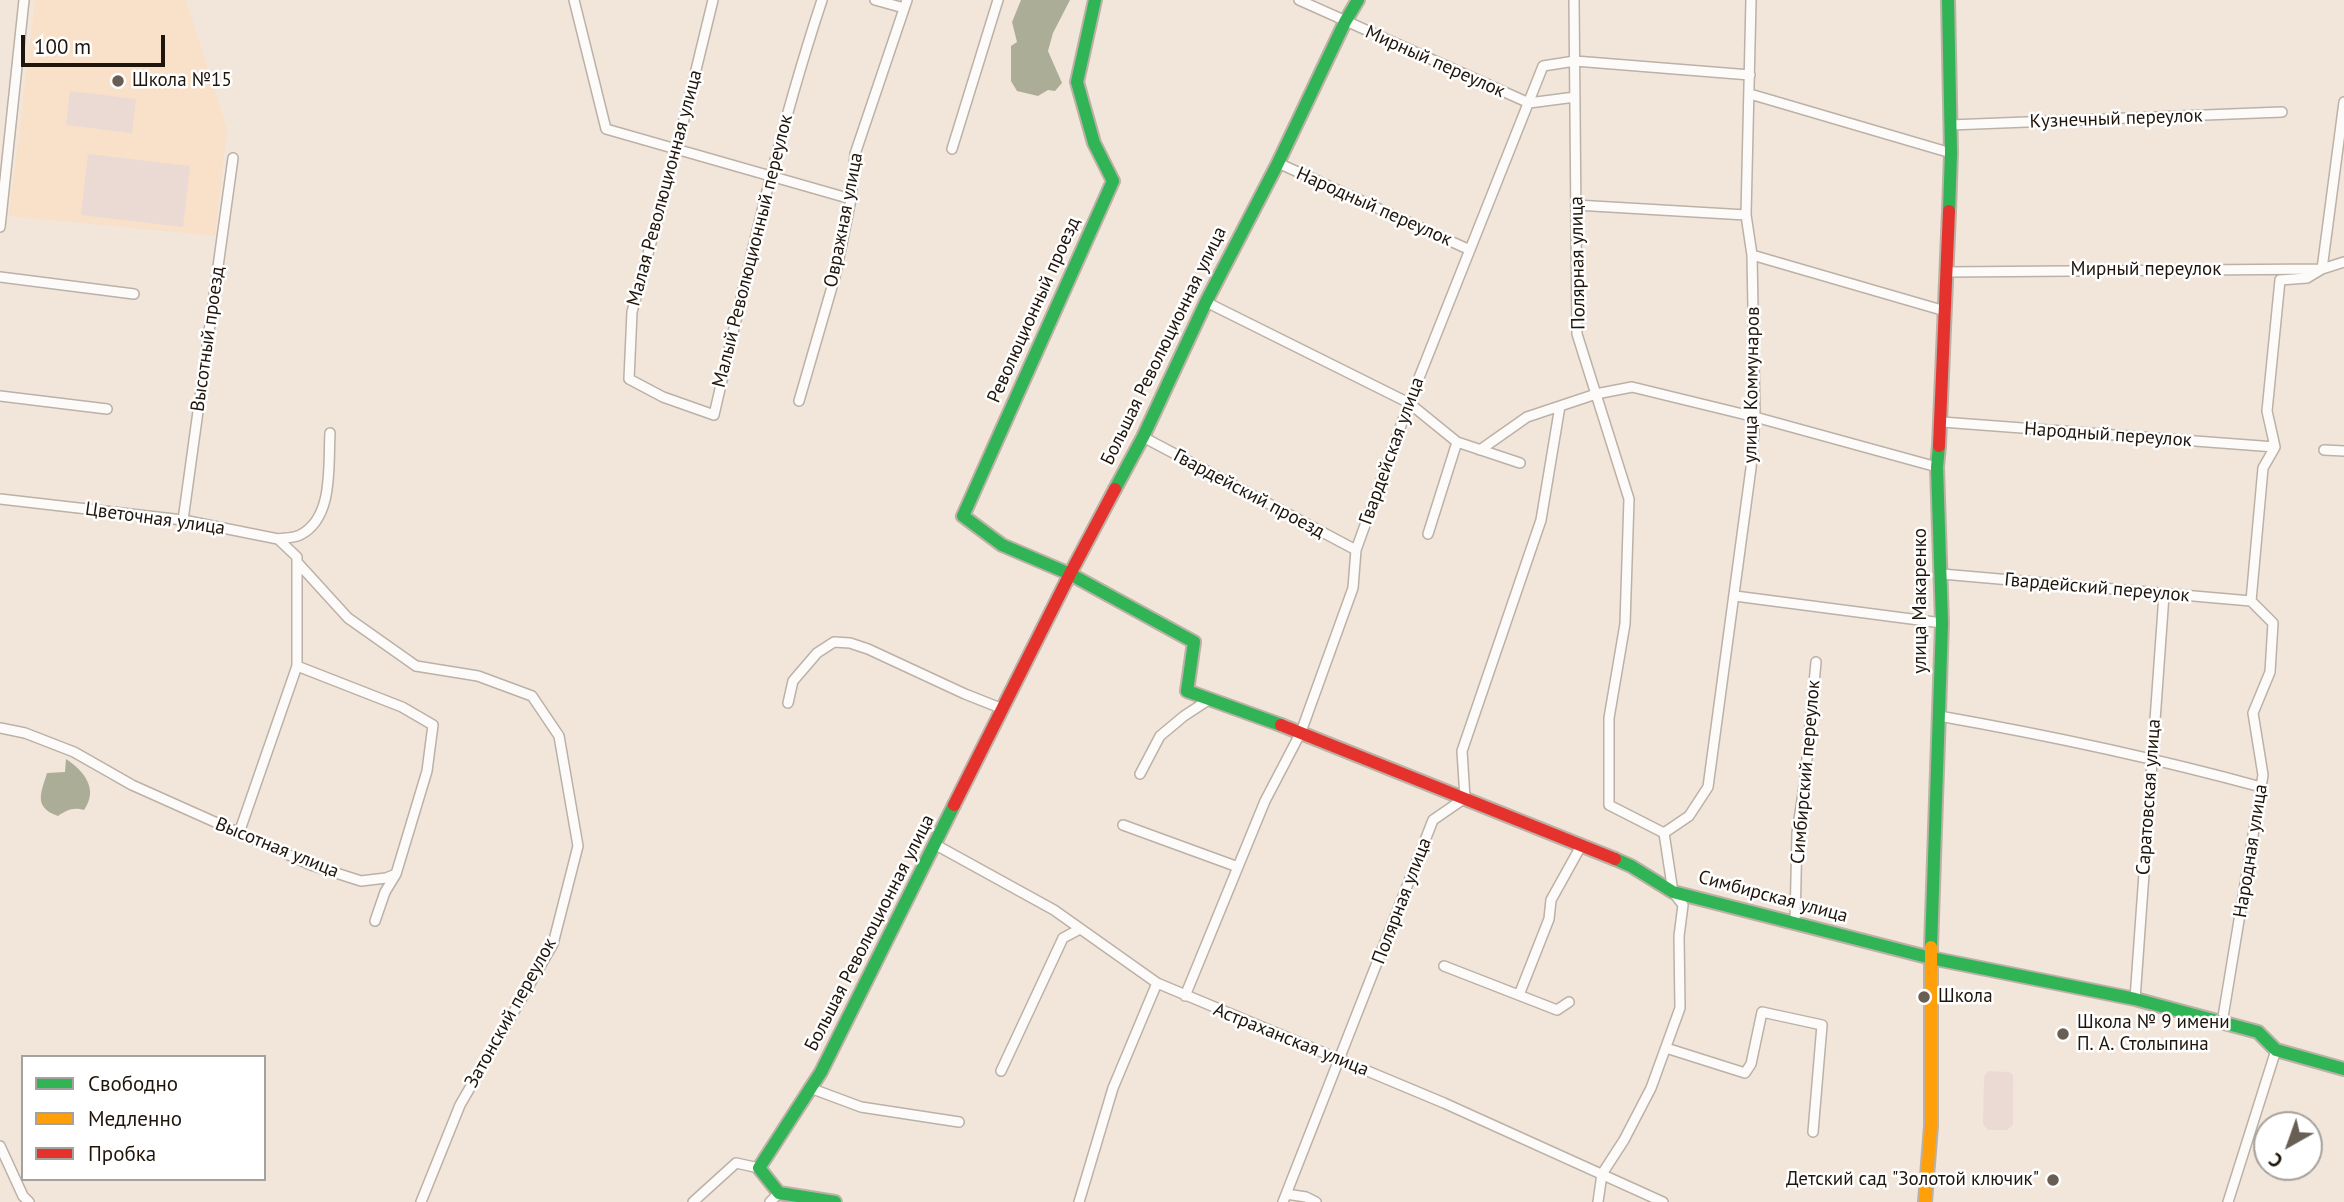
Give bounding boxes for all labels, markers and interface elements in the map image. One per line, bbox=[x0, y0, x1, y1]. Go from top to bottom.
scale bar bbox=[24, 21, 168, 65]
street label: Мирный переулок bbox=[1361, 21, 1509, 103]
text: 100 m bbox=[34, 33, 91, 60]
street label: Малая Революционная улица bbox=[623, 68, 707, 308]
place label: Школа №15 bbox=[132, 70, 232, 92]
marker: Школа №15 bbox=[110, 73, 126, 89]
street label: Кузнечный переулок bbox=[2029, 105, 2203, 133]
street label: Малый Революционный переулок bbox=[708, 112, 798, 390]
street label: Овражная улица bbox=[820, 151, 868, 289]
street label: Народный переулок bbox=[1293, 162, 1455, 252]
street label: Полярная улица bbox=[1565, 196, 1591, 330]
street label: Революционный проезд bbox=[983, 214, 1085, 406]
street label: Большая Революционная улица bbox=[1096, 223, 1232, 469]
street label: Мирный переулок bbox=[2071, 259, 2221, 281]
street label: Высотный проезд bbox=[187, 265, 229, 413]
street label: улица Коммунаров bbox=[1739, 306, 1765, 464]
street label: Гвардейская улица bbox=[1355, 374, 1429, 528]
street label: Народный переулок bbox=[2023, 418, 2193, 452]
street label: Гвардейский проезд bbox=[1169, 444, 1329, 544]
street label: Цветочная улица bbox=[84, 498, 226, 540]
street label: улица Макаренко bbox=[1910, 528, 1932, 674]
street label: Гвардейский переулок bbox=[2003, 569, 2191, 607]
street label: Симбирский переулок bbox=[1787, 679, 1825, 865]
street label: Саратовская улица bbox=[2132, 718, 2166, 876]
street label: Народная улица bbox=[2229, 783, 2273, 919]
street label: Большая Революционная улица bbox=[800, 811, 940, 1055]
street label: Высотная улица bbox=[212, 813, 342, 883]
street label: Полярная улица bbox=[1367, 835, 1437, 967]
street label: Симбирская улица bbox=[1696, 866, 1850, 928]
street label: Затонский переулок bbox=[460, 934, 562, 1092]
place label: Школа bbox=[1938, 986, 1993, 1008]
marker: Школа bbox=[1916, 989, 1932, 1005]
street label: Астраханская улица bbox=[1210, 998, 1372, 1082]
place label: Школа № 9 имени П. А. Столыпина bbox=[2077, 1012, 2230, 1056]
marker: Школа № 9 имени П. А. Столыпина bbox=[2055, 1026, 2071, 1042]
legend bbox=[21, 1055, 266, 1181]
text: Свободно bbox=[88, 1070, 178, 1097]
text: Медленно bbox=[88, 1105, 182, 1132]
north arrow bbox=[2253, 1111, 2323, 1181]
text: Пробка bbox=[88, 1140, 156, 1167]
text: С bbox=[2264, 1148, 2288, 1173]
place label: Детский сад "Золотой ключик" bbox=[1786, 1169, 2039, 1191]
marker: Детский сад "Золотой ключик" bbox=[2045, 1172, 2061, 1188]

